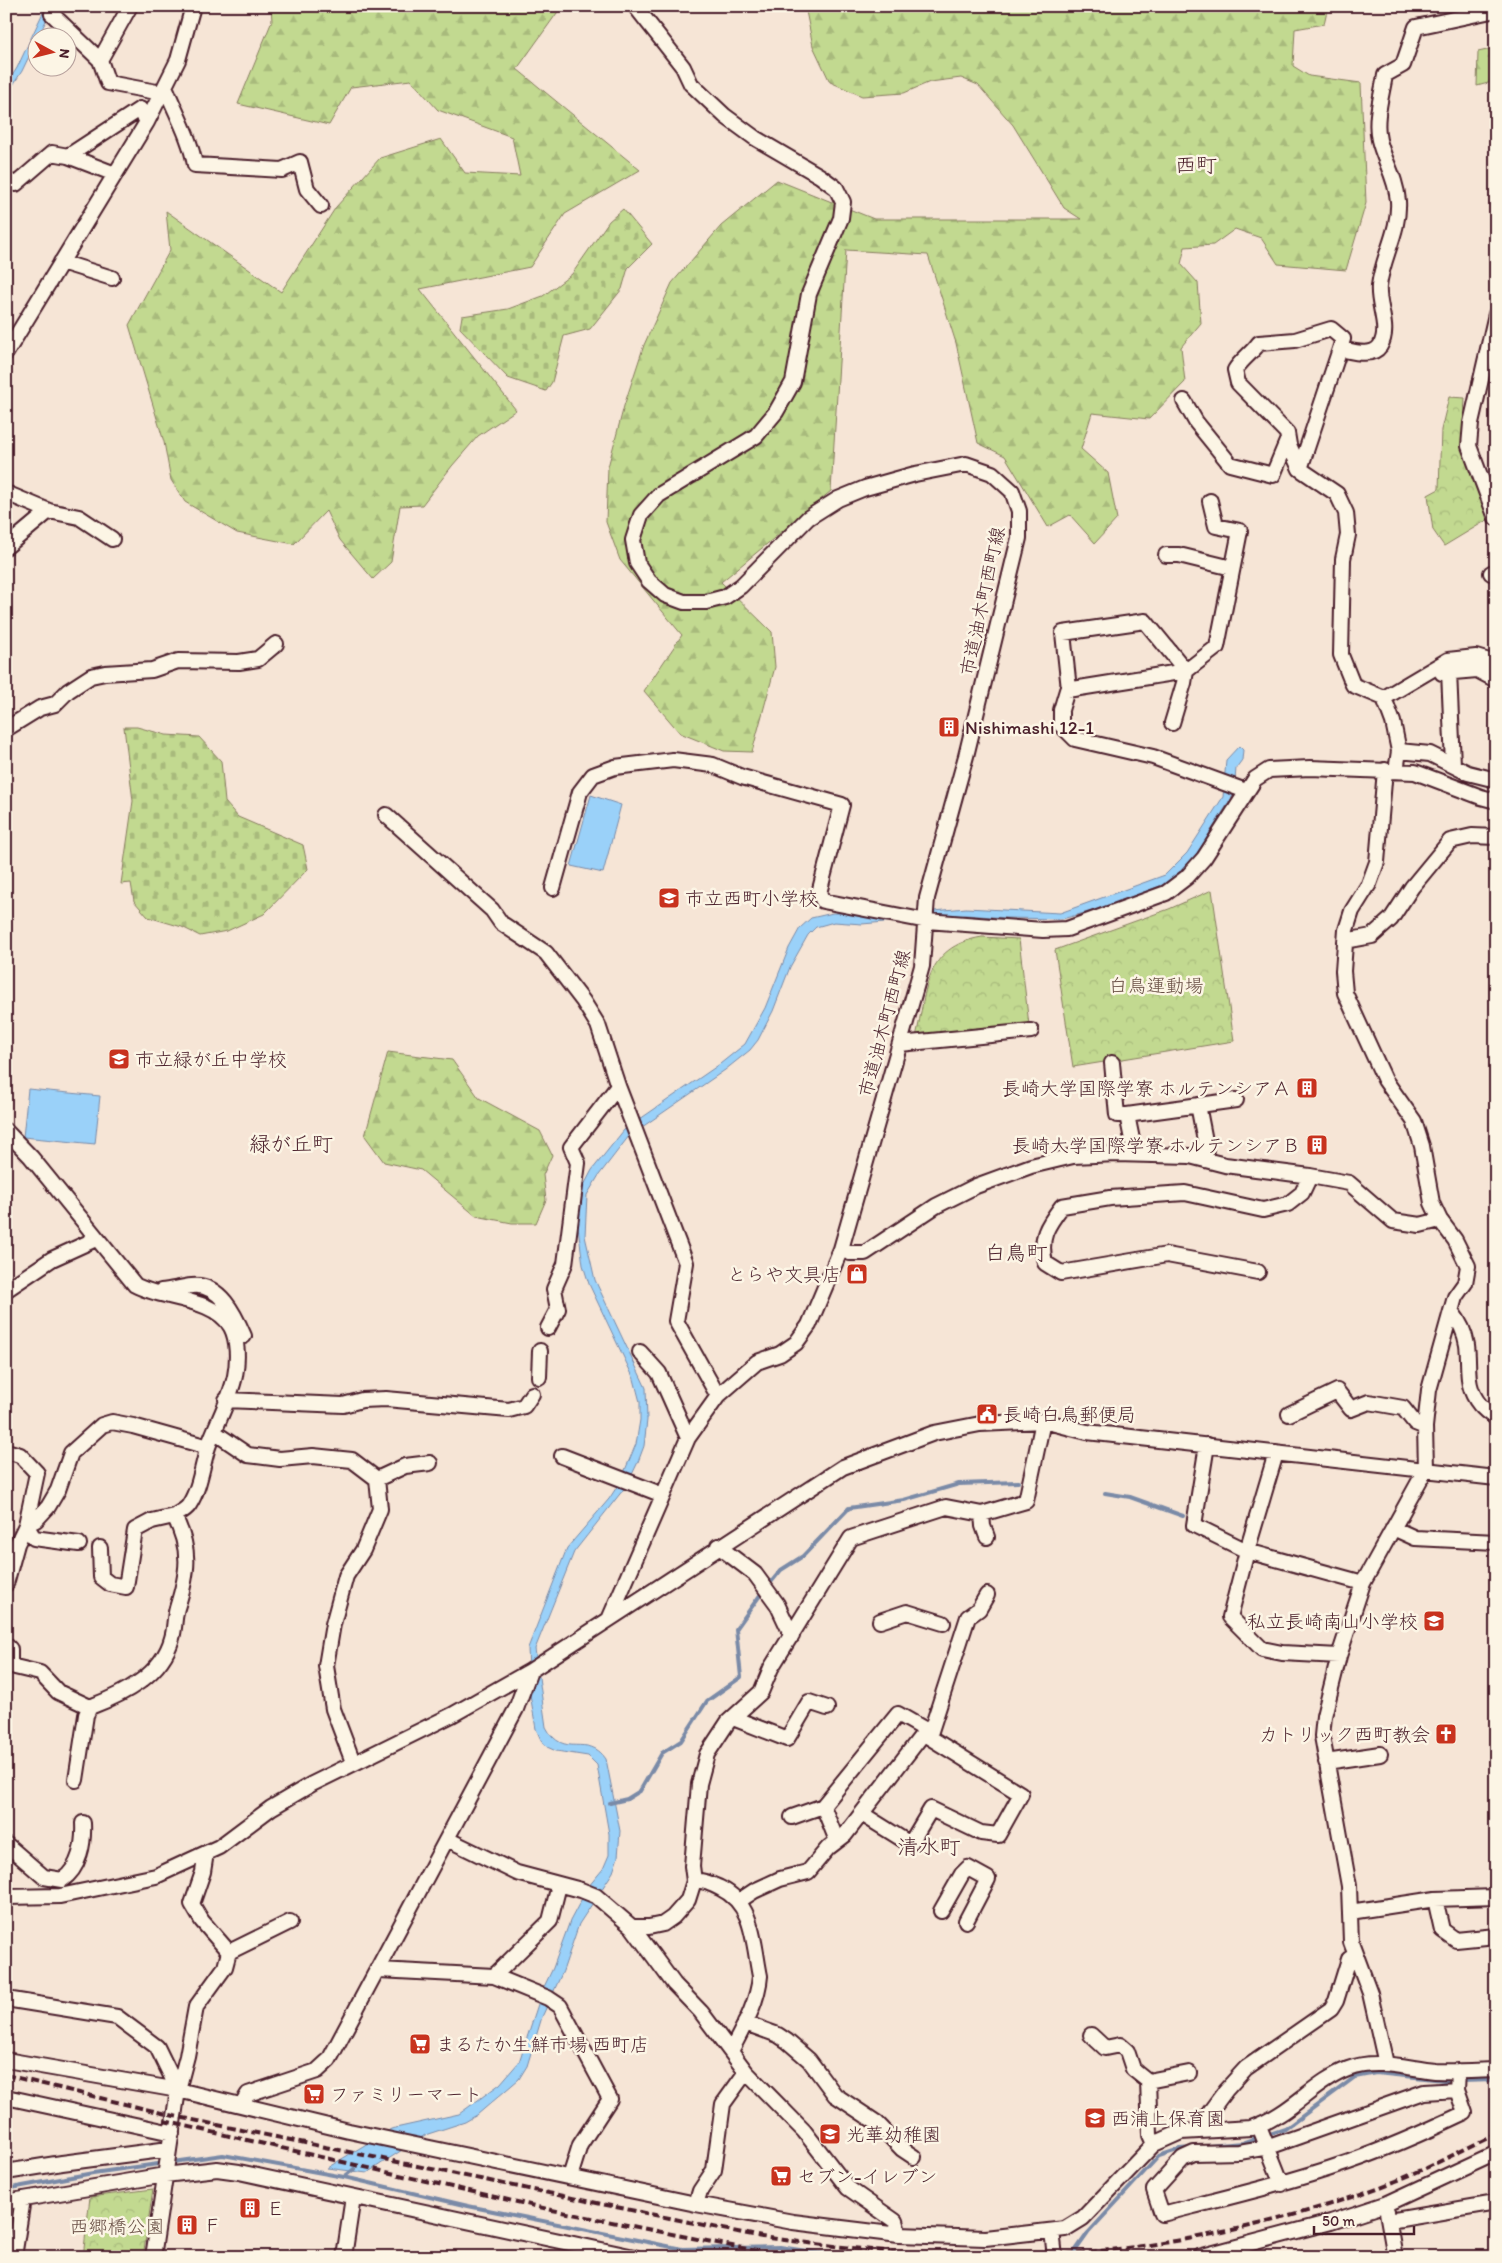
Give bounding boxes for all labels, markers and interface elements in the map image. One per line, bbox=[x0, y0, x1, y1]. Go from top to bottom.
north arrow bbox=[28, 28, 78, 78]
text: N bbox=[55, 48, 73, 59]
district label: 西町 bbox=[1175, 152, 1217, 177]
street label: 市道油木町西町線 bbox=[955, 524, 1010, 678]
building icon: Nishimashi 12-1 bbox=[937, 715, 961, 739]
place label: Nishimashi 12-1 bbox=[965, 716, 1094, 739]
school or university icon: 市立西町小学校 bbox=[657, 886, 681, 910]
place label: 市立西町小学校 bbox=[685, 887, 818, 910]
street label: 市道油木町西町線 bbox=[854, 947, 915, 1100]
park label: 白鳥運動場 bbox=[1108, 974, 1204, 997]
school or university icon: 市立緑が丘中学校 bbox=[107, 1047, 131, 1071]
place label: 市立緑が丘中学校 bbox=[135, 1048, 287, 1071]
building icon: 長崎大学国際学寮 ホルテンシアＡ bbox=[1295, 1076, 1319, 1100]
place label: 長崎大学国際学寮 ホルテンシアＡ bbox=[1002, 1077, 1291, 1100]
district label: 緑が丘町 bbox=[249, 1131, 333, 1156]
building icon: 長崎大学国際学寮 ホルテンシアＢ bbox=[1305, 1133, 1329, 1157]
place label: 長崎大学国際学寮 ホルテンシアＢ bbox=[1012, 1134, 1301, 1157]
district label: 白鳥町 bbox=[985, 1240, 1048, 1265]
shop icon: とらや文具店 bbox=[845, 1262, 869, 1286]
place label: とらや文具店 bbox=[727, 1263, 841, 1286]
public building icon: 長崎白鳥郵便局 bbox=[975, 1402, 999, 1426]
place label: 長崎白鳥郵便局 bbox=[1003, 1403, 1136, 1426]
school or university icon: 私立長崎南山小学校 bbox=[1422, 1609, 1446, 1633]
place label: 私立長崎南山小学校 bbox=[1247, 1610, 1418, 1633]
church icon: カトリック西町教会 bbox=[1434, 1722, 1458, 1746]
place label: カトリック西町教会 bbox=[1259, 1723, 1430, 1746]
district label: 清水町 bbox=[898, 1834, 961, 1859]
supermarket icon: まるたか生鮮市場 西町店 bbox=[408, 2032, 432, 2056]
place label: まるたか生鮮市場 西町店 bbox=[436, 2033, 649, 2056]
supermarket icon: ファミリーマート bbox=[302, 2082, 326, 2106]
place label: ファミリーマート bbox=[330, 2083, 482, 2106]
school or university icon: 西浦上保育園 bbox=[1083, 2106, 1107, 2130]
place label: 西浦上保育園 bbox=[1111, 2107, 1225, 2130]
school or university icon: 光華幼稚園 bbox=[818, 2122, 842, 2146]
place label: 光華幼稚園 bbox=[846, 2123, 941, 2146]
supermarket icon: セブン-イレブン bbox=[769, 2164, 793, 2188]
place label: セブン-イレブン bbox=[797, 2165, 938, 2188]
building icon: Ｅ bbox=[238, 2196, 262, 2220]
place label: Ｅ bbox=[266, 2197, 285, 2220]
scale bar bbox=[1314, 2203, 1414, 2235]
text: 50 m bbox=[1322, 2212, 1355, 2230]
building icon: Ｆ bbox=[175, 2213, 199, 2237]
place label: Ｆ bbox=[203, 2214, 222, 2237]
park label: 西郷橋公園 bbox=[69, 2215, 165, 2238]

